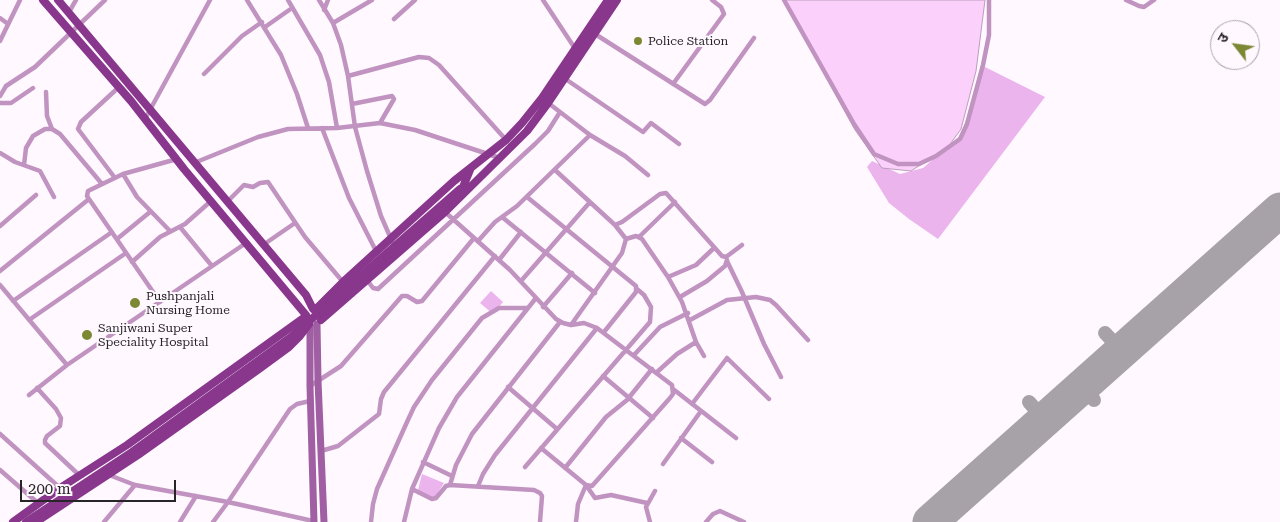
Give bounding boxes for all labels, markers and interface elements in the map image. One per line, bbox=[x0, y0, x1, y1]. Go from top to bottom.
north arrow bbox=[1210, 20, 1260, 70]
text: उ bbox=[1214, 30, 1232, 46]
place label: Police Station bbox=[648, 34, 728, 48]
marker: Police Station bbox=[632, 35, 644, 47]
place label: Pushpanjali Nursing Home bbox=[146, 289, 230, 317]
marker: Pushpanjali Nursing Home bbox=[128, 296, 142, 310]
place label: Sanjiwani Super Speciality Hospital bbox=[98, 321, 208, 349]
marker: Sanjiwani Super Speciality Hospital bbox=[80, 328, 94, 342]
scale bar bbox=[22, 470, 179, 502]
text: 200 m bbox=[28, 480, 71, 498]

